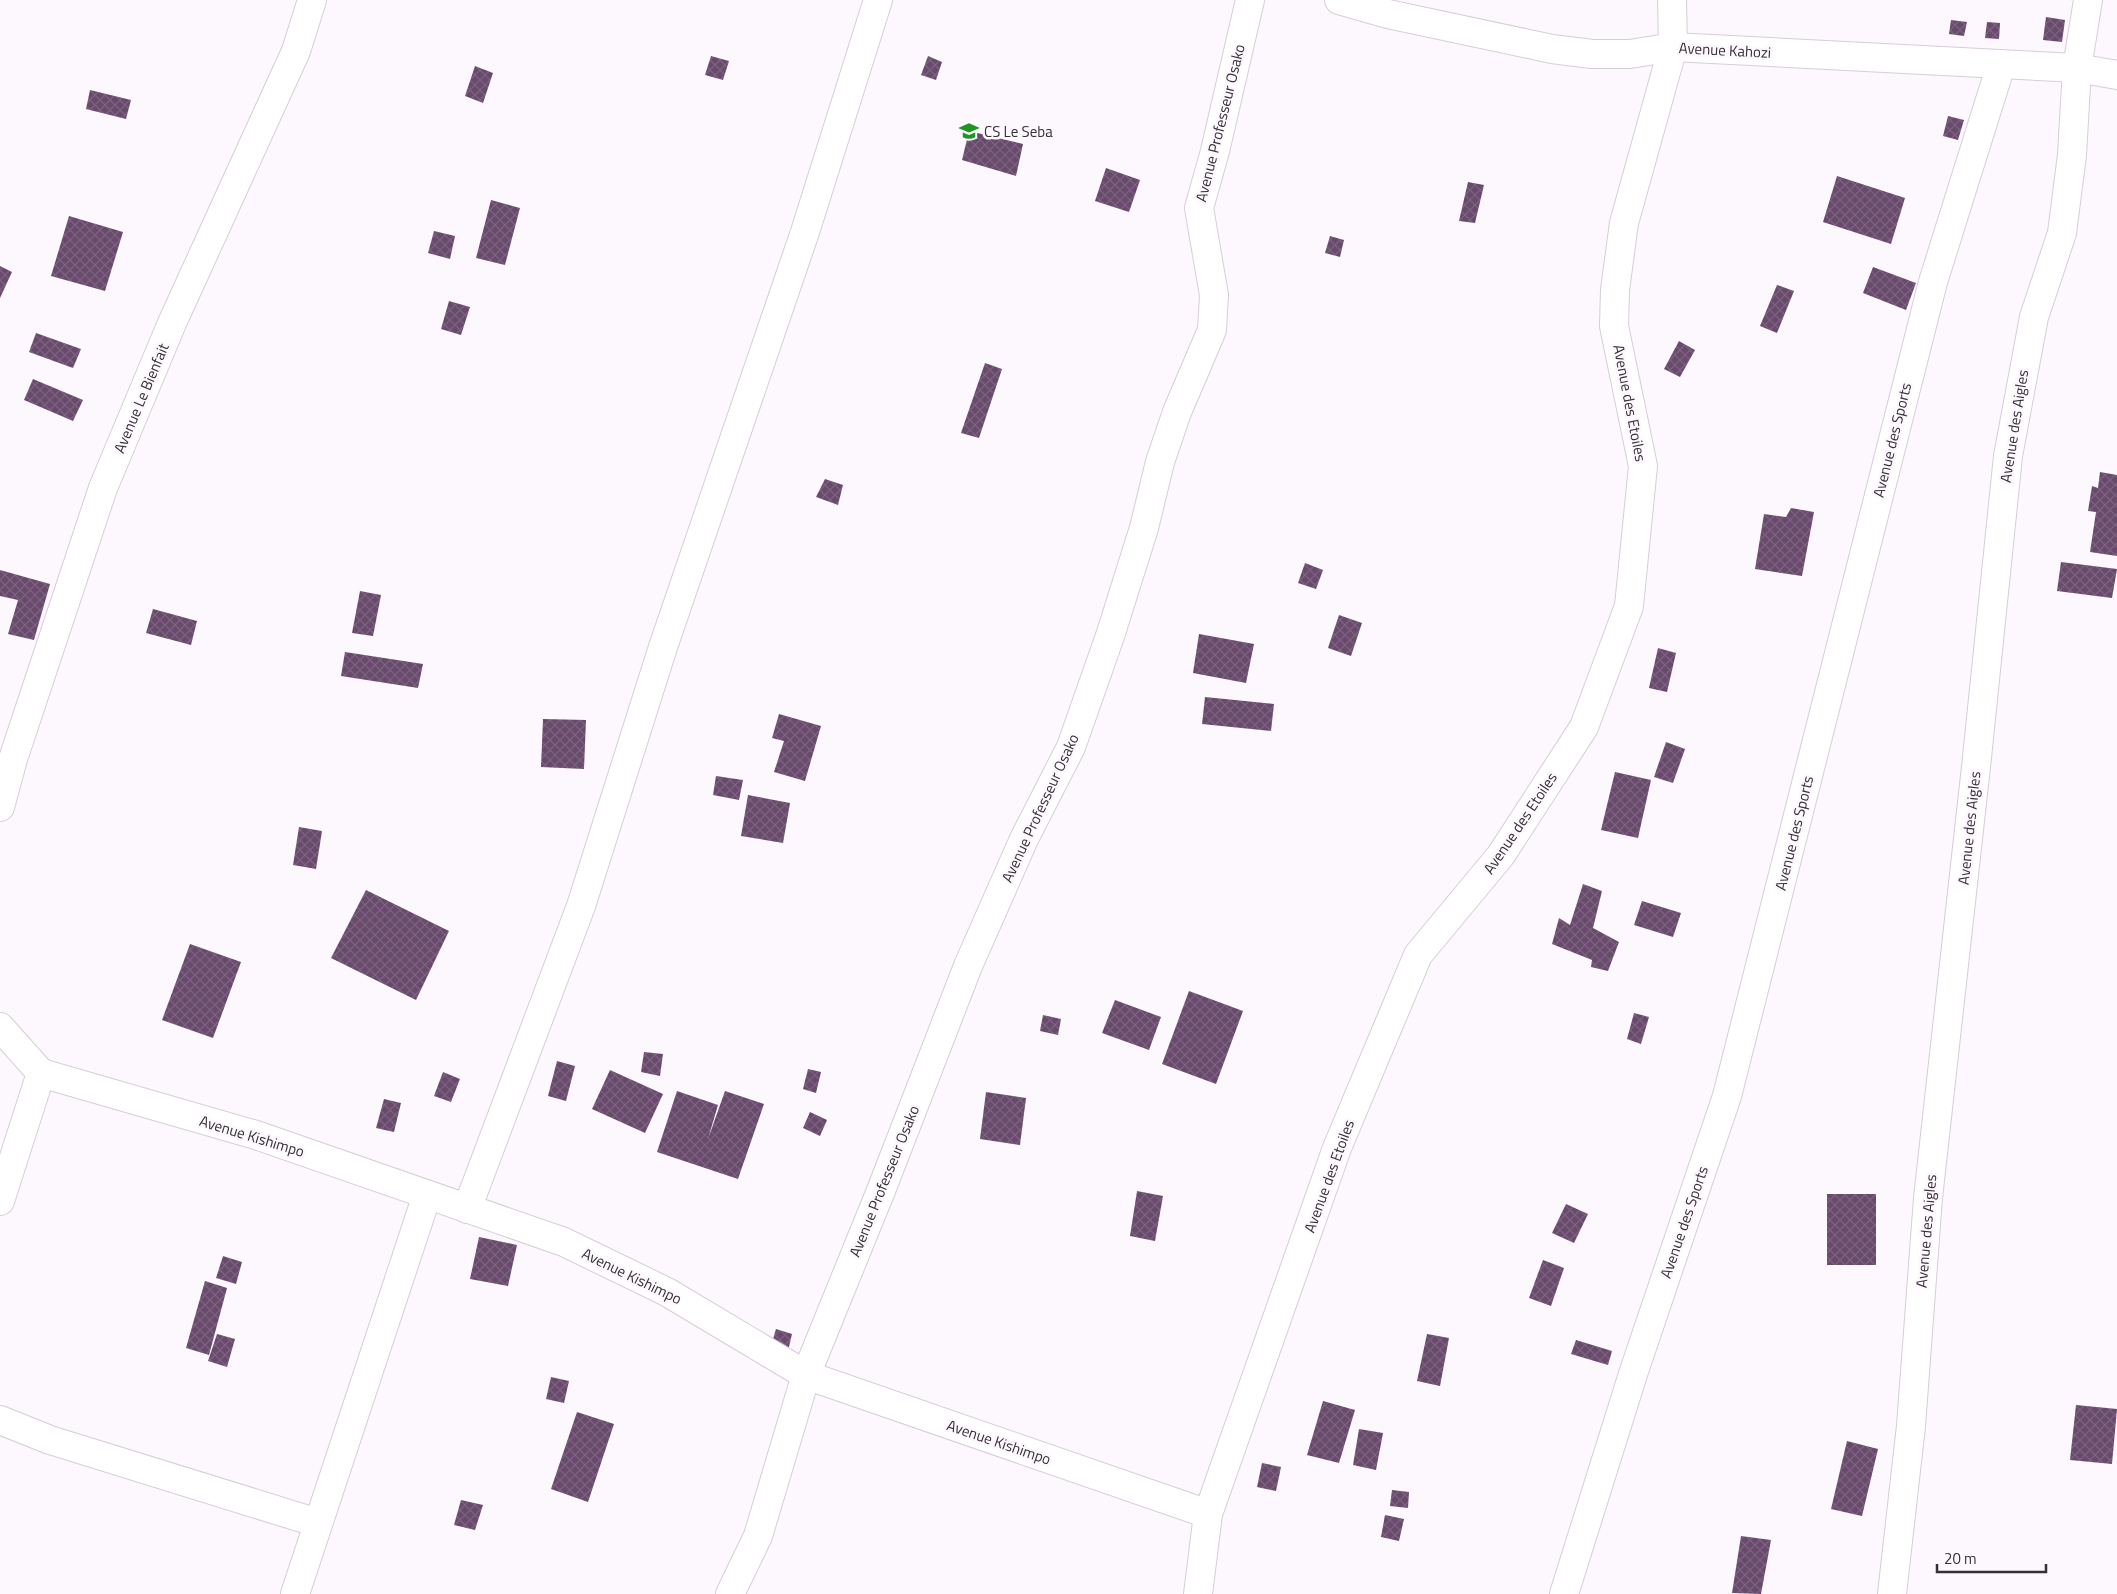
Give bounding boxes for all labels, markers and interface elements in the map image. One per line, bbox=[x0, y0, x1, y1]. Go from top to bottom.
street label: Avenue Kahozi bbox=[1678, 36, 1772, 64]
street label: Avenue Professeur Osako bbox=[1189, 42, 1251, 204]
school or university icon: CS Le Seba bbox=[958, 120, 980, 142]
place label: CS Le Seba bbox=[984, 120, 1053, 143]
street label: Avenue Le Bienfait bbox=[107, 339, 175, 457]
street label: Avenue des Etoiles bbox=[1607, 343, 1653, 463]
street label: Avenue des Aigles bbox=[1994, 368, 2034, 484]
street label: Avenue des Sports bbox=[1867, 380, 1917, 500]
street label: Avenue Professeur Osako bbox=[995, 730, 1085, 886]
street label: Avenue des Etoiles bbox=[1477, 767, 1563, 879]
street label: Avenue des Aigles bbox=[1952, 770, 1986, 886]
street label: Avenue des Sports bbox=[1769, 773, 1819, 893]
street label: Avenue Professeur Osako bbox=[843, 1102, 925, 1260]
street label: Avenue Kishimpo bbox=[197, 1109, 307, 1163]
street label: Avenue des Etoiles bbox=[1298, 1116, 1360, 1236]
street label: Avenue des Sports bbox=[1654, 1163, 1714, 1281]
street label: Avenue des Aigles bbox=[1910, 1173, 1942, 1289]
street label: Avenue Kishimpo bbox=[578, 1242, 686, 1310]
street label: Avenue Kishimpo bbox=[944, 1413, 1054, 1471]
scale bar bbox=[1937, 1542, 2046, 1574]
text: 20 m bbox=[1944, 1547, 1977, 1570]

